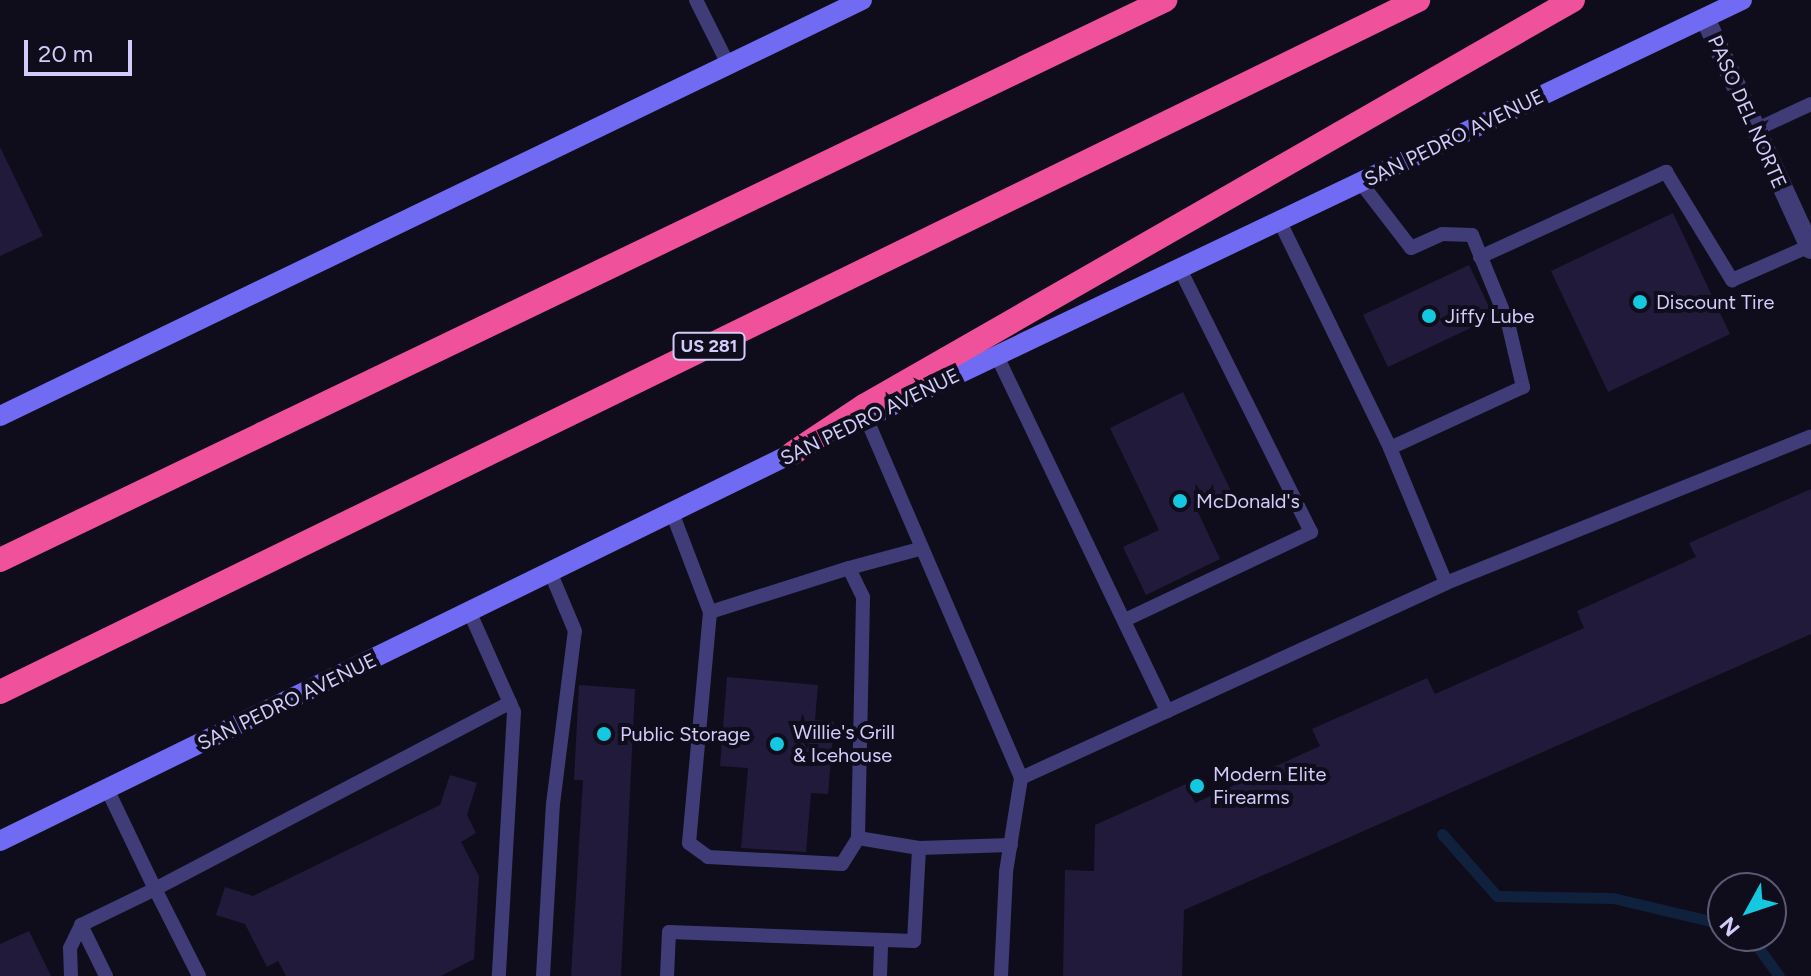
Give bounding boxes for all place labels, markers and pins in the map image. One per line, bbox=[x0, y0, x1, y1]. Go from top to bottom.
place label: Discount Tire bbox=[1656, 290, 1774, 314]
marker: Discount Tire bbox=[1631, 293, 1649, 311]
place label: Jiffy Lube bbox=[1445, 304, 1534, 328]
marker: Jiffy Lube bbox=[1420, 307, 1438, 325]
place label: McDonald's bbox=[1196, 489, 1300, 513]
marker: McDonald's bbox=[1171, 492, 1189, 510]
place label: Willie's Grill & Icehouse bbox=[793, 720, 895, 767]
place label: Public Storage bbox=[620, 722, 750, 746]
marker: Public Storage bbox=[595, 725, 613, 743]
marker: Willie's Grill & Icehouse bbox=[768, 735, 786, 753]
place label: Modern Elite Firearms bbox=[1213, 762, 1326, 809]
marker: Modern Elite Firearms bbox=[1188, 777, 1206, 795]

